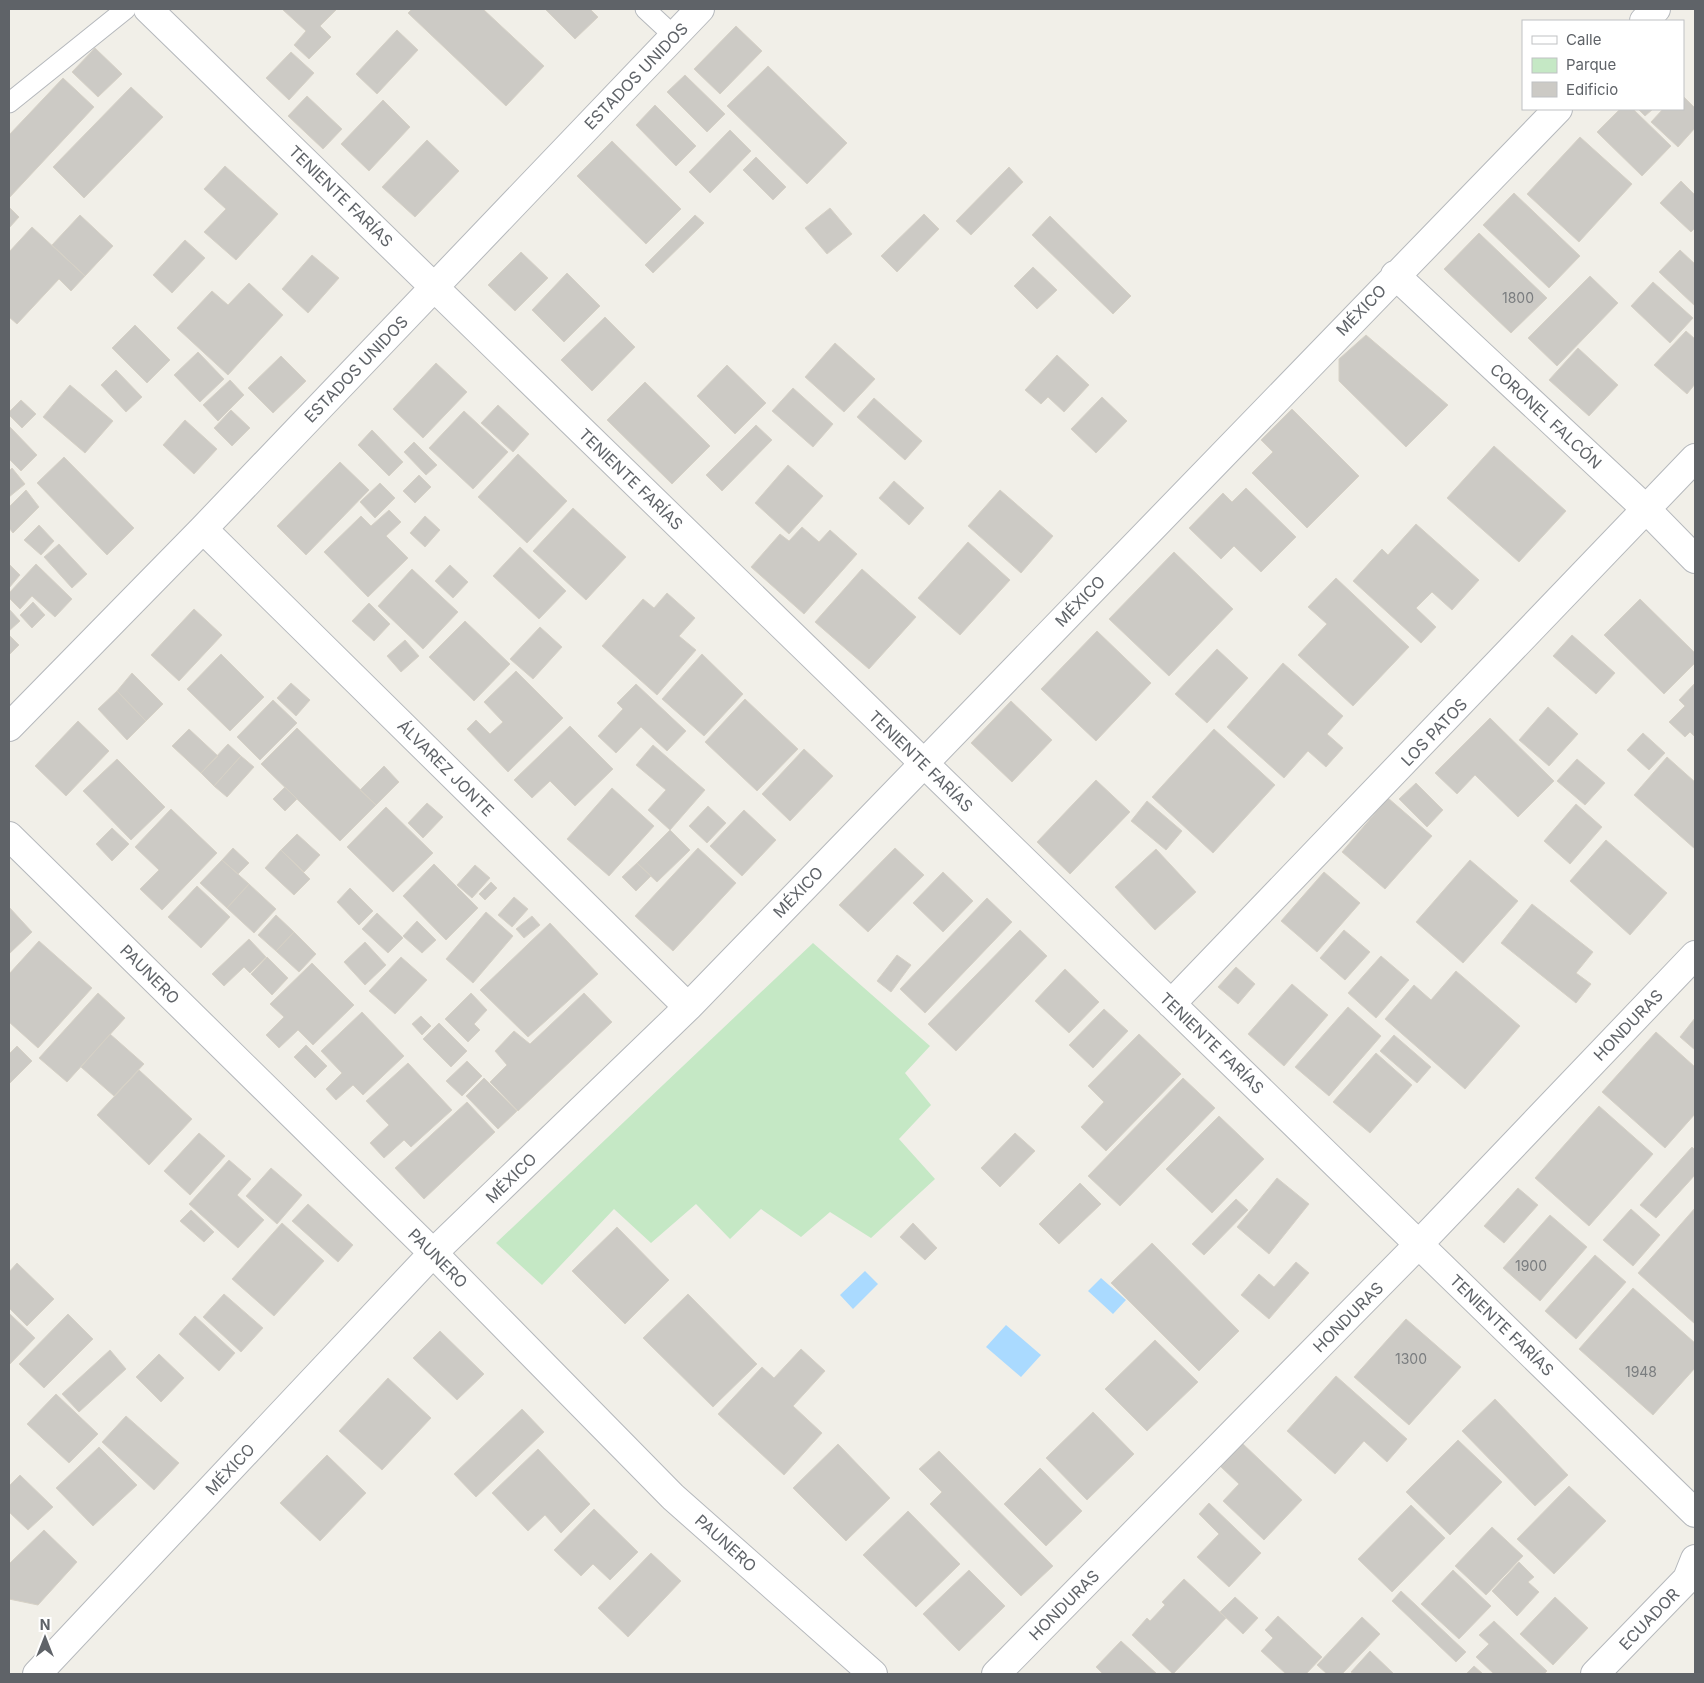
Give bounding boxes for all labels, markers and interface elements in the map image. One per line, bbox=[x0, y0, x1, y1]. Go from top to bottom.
street label: ESTADOS UNIDOS bbox=[580, 18, 692, 134]
legend bbox=[1522, 20, 1684, 110]
text: Calle bbox=[1566, 30, 1601, 49]
text: Parque bbox=[1566, 55, 1616, 74]
text: Edificio bbox=[1566, 80, 1618, 99]
street label: TENIENTE FARÍAS bbox=[285, 141, 397, 251]
street label: MÉXICO bbox=[1332, 280, 1390, 340]
house number: 1800 bbox=[1502, 289, 1534, 306]
street label: ESTADOS UNIDOS bbox=[300, 311, 412, 427]
street label: CORONEL FALCÓN bbox=[1486, 359, 1606, 473]
street label: TENIENTE FARÍAS bbox=[575, 424, 687, 534]
street label: MÉXICO bbox=[1051, 571, 1109, 631]
street label: LOS PATOS bbox=[1397, 694, 1471, 770]
street label: TENIENTE FARÍAS bbox=[865, 706, 977, 816]
street label: ÁLVAREZ JONTE bbox=[394, 716, 498, 820]
street label: MÉXICO bbox=[769, 862, 827, 922]
street label: PAUNERO bbox=[116, 940, 184, 1008]
street label: HONDURAS bbox=[1589, 985, 1667, 1065]
street label: TENIENTE FARÍAS bbox=[1156, 988, 1268, 1098]
street label: MÉXICO bbox=[481, 1149, 541, 1207]
street label: PAUNERO bbox=[404, 1224, 472, 1292]
house number: 1900 bbox=[1515, 1257, 1547, 1274]
street label: TENIENTE FARÍAS bbox=[1446, 1270, 1558, 1380]
street label: HONDURAS bbox=[1309, 1278, 1387, 1356]
house number: 1300 bbox=[1395, 1350, 1427, 1367]
house number: 1948 bbox=[1625, 1363, 1657, 1380]
street label: MÉXICO bbox=[201, 1439, 259, 1499]
street label: PAUNERO bbox=[691, 1510, 761, 1576]
street label: HONDURAS bbox=[1025, 1566, 1103, 1644]
street label: ECUADOR bbox=[1615, 1584, 1683, 1654]
north arrow bbox=[20, 1613, 70, 1663]
text: N bbox=[40, 1616, 50, 1633]

